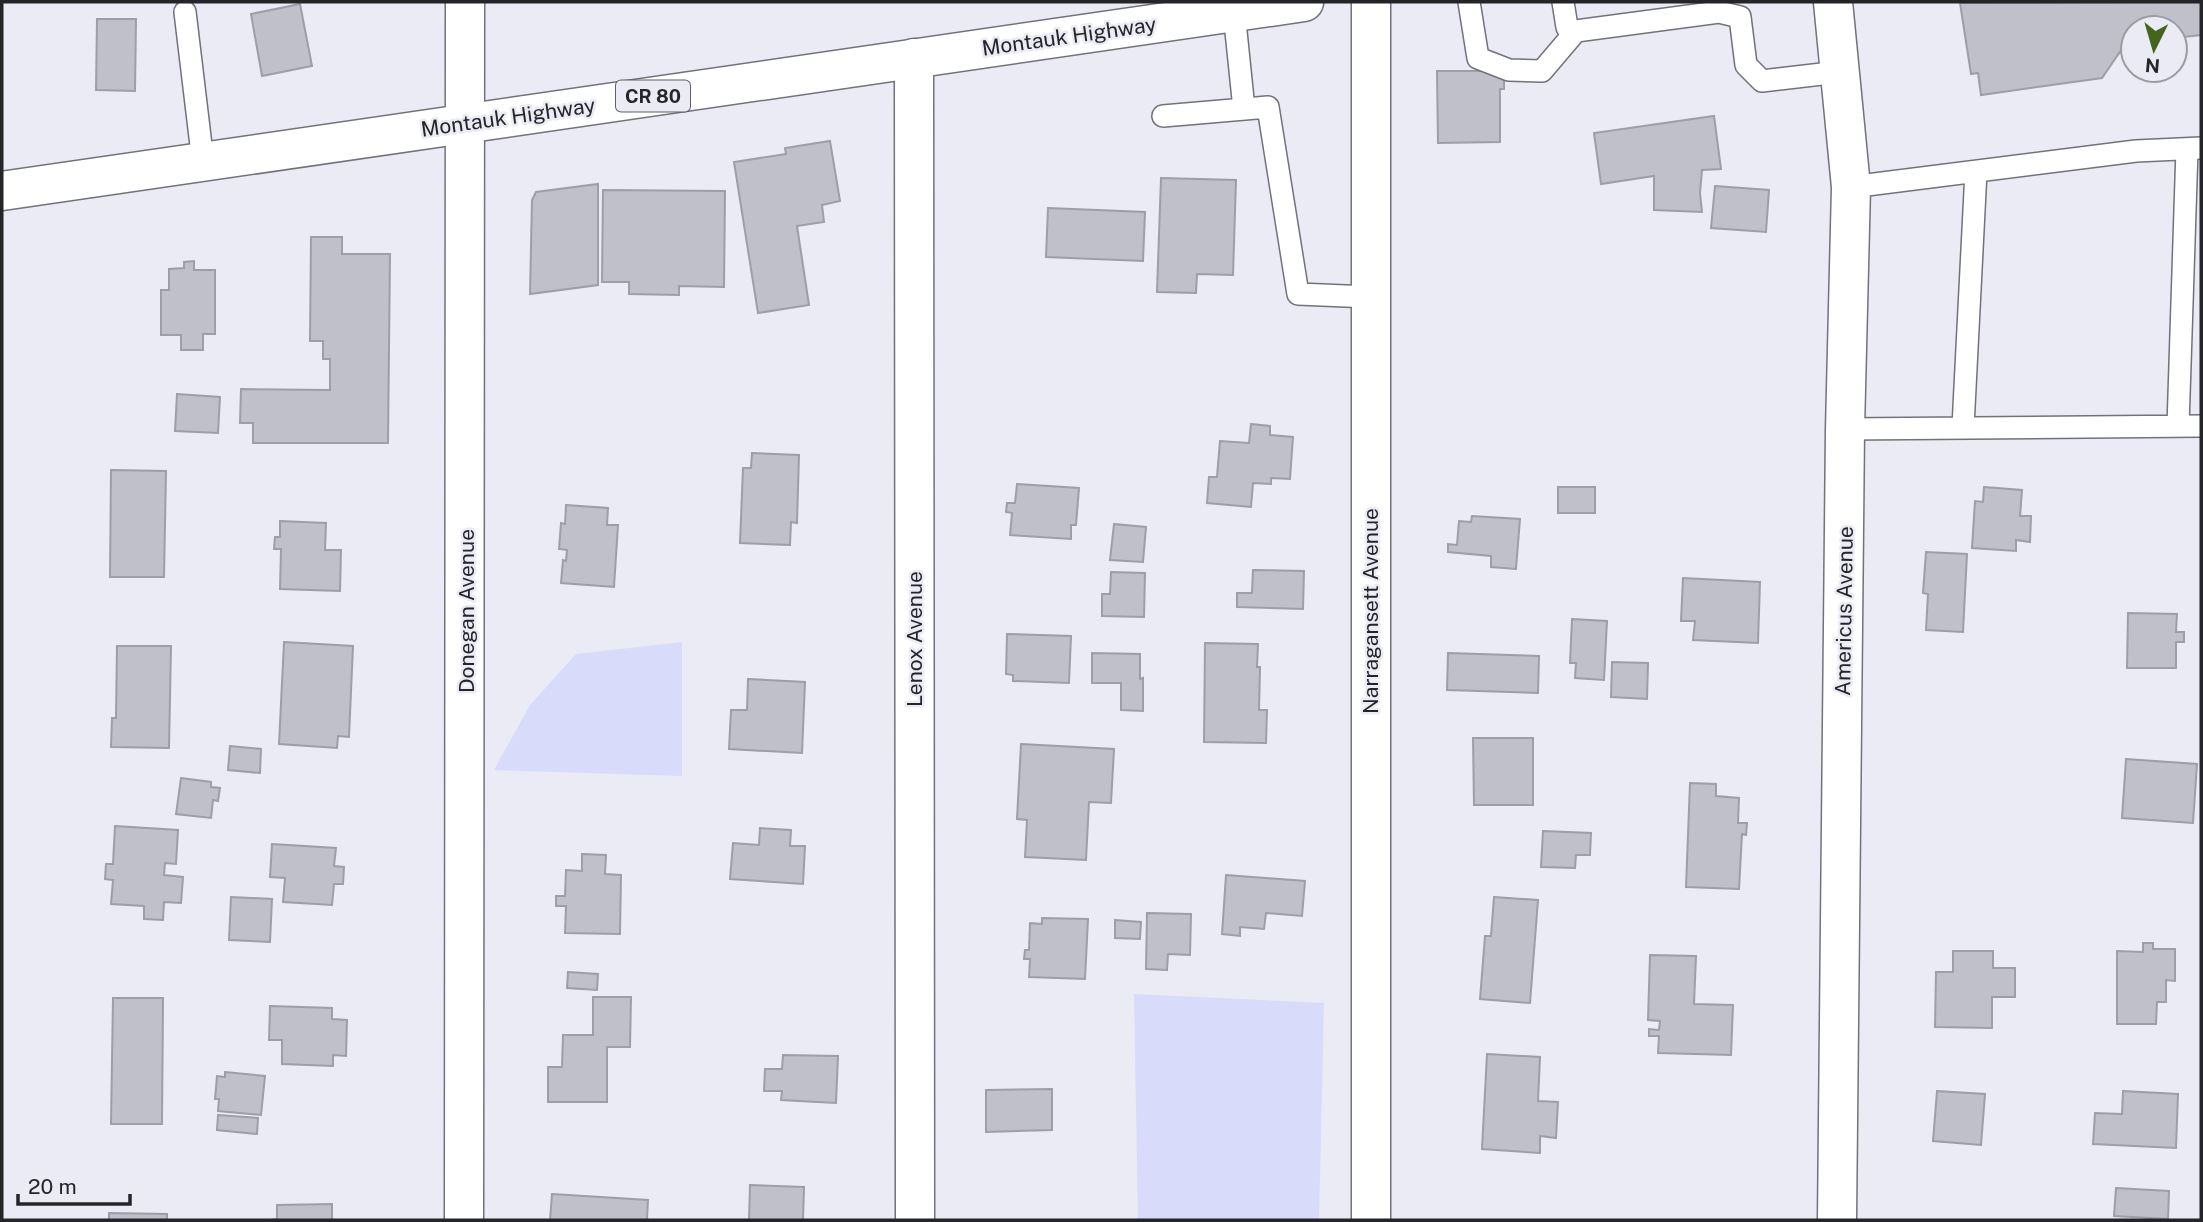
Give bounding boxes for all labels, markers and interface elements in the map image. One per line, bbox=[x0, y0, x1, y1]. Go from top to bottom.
street label: Montauk Highway bbox=[980, 11, 1158, 61]
north arrow bbox=[2119, 14, 2189, 84]
text: N bbox=[2144, 54, 2161, 78]
road number: CR 80 bbox=[616, 80, 690, 111]
street label: Montauk Highway bbox=[419, 92, 597, 142]
street label: Narragansett Avenue bbox=[1358, 508, 1383, 714]
street label: Americus Avenue bbox=[1830, 526, 1858, 696]
street label: Donegan Avenue bbox=[454, 529, 479, 693]
street label: Lenox Avenue bbox=[902, 571, 927, 707]
scale bar bbox=[18, 1162, 130, 1206]
text: 20 m bbox=[28, 1174, 77, 1199]

